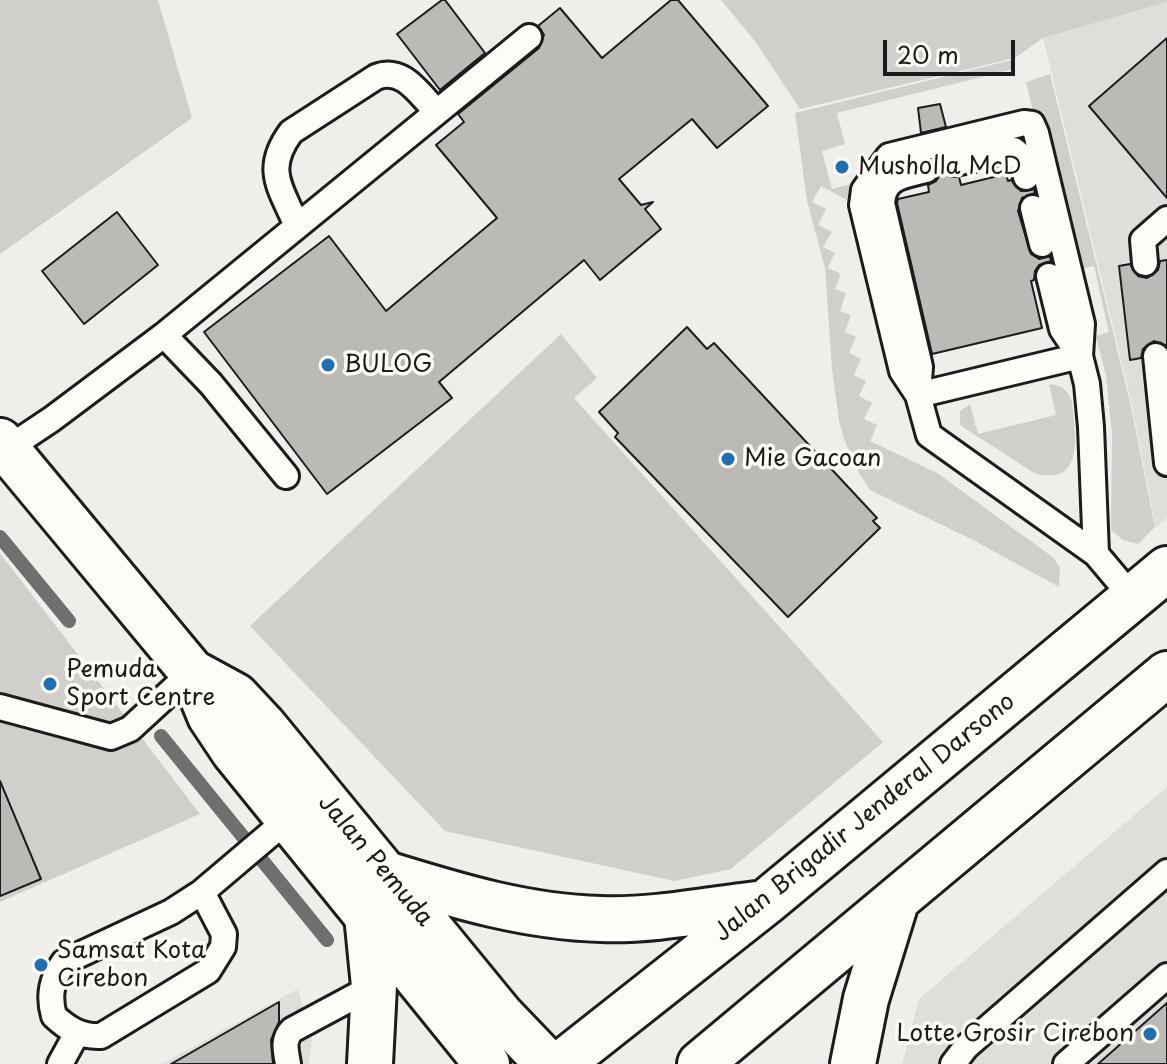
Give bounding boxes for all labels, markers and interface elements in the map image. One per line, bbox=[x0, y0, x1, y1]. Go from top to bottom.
scale bar bbox=[887, 24, 1019, 74]
text: 20 m bbox=[897, 36, 959, 72]
place label: Musholla McD bbox=[858, 153, 1022, 181]
marker: Musholla McD bbox=[833, 158, 851, 176]
place label: BULOG bbox=[344, 351, 432, 379]
marker: BULOG bbox=[319, 356, 337, 374]
place label: Mie Gacoan bbox=[744, 445, 881, 473]
marker: Mie Gacoan bbox=[719, 450, 737, 468]
place label: Pemuda Sport Centre bbox=[66, 656, 215, 712]
marker: Pemuda Sport Centre bbox=[41, 675, 59, 693]
street label: Jalan Brigadir Jenderal Darsono bbox=[709, 688, 1021, 948]
street label: Jalan Pemuda bbox=[311, 789, 439, 933]
place label: Samsat Kota Cirebon bbox=[57, 937, 206, 993]
marker: Samsat Kota Cirebon bbox=[32, 956, 50, 974]
place label: Lotte Grosir Cirebon bbox=[897, 1020, 1134, 1048]
marker: Lotte Grosir Cirebon bbox=[1141, 1025, 1159, 1043]

